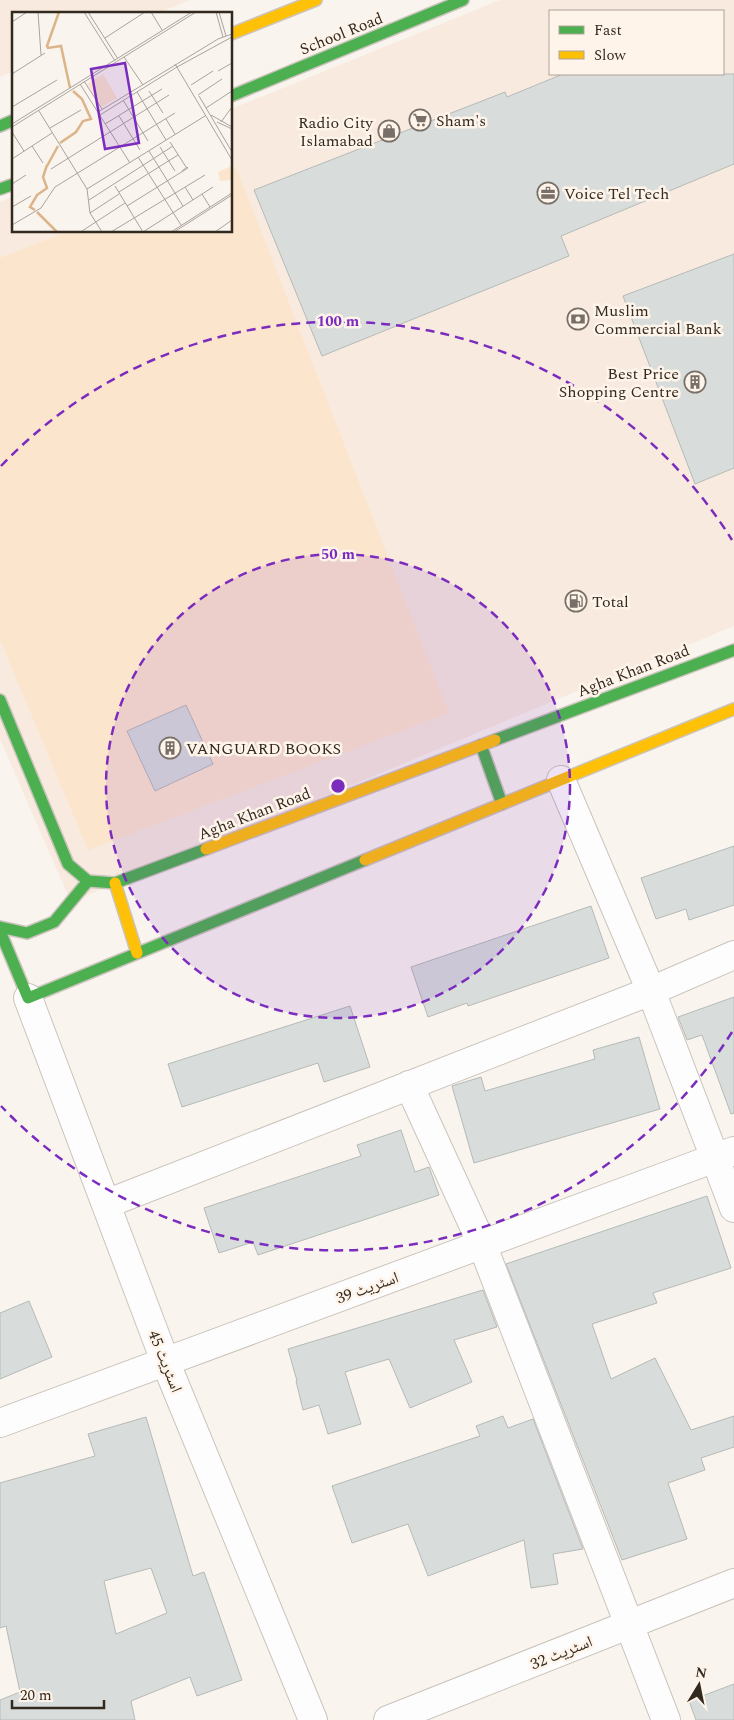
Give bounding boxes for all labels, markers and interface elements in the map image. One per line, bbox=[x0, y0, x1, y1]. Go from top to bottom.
street label: School Road bbox=[296, 6, 387, 62]
legend bbox=[549, 10, 724, 75]
inset map bbox=[12, 12, 232, 232]
text: Fast bbox=[594, 19, 622, 42]
text: Slow bbox=[594, 44, 626, 67]
supermarket icon: Sham's bbox=[408, 108, 432, 132]
place label: Sham's bbox=[436, 109, 486, 133]
place label: Radio City Islamabad bbox=[298, 111, 374, 153]
shop icon: Radio City Islamabad bbox=[377, 119, 401, 143]
office icon: Voice Tel Tech bbox=[536, 181, 560, 205]
place label: Voice Tel Tech bbox=[564, 182, 669, 206]
place label: Muslim Commercial Bank bbox=[594, 299, 722, 341]
bank icon: Muslim Commercial Bank bbox=[566, 307, 590, 331]
text: 100 m bbox=[317, 310, 360, 333]
place label: Best Price Shopping Centre bbox=[559, 362, 679, 404]
building icon: Best Price Shopping Centre bbox=[683, 370, 707, 394]
text: 50 m bbox=[321, 543, 356, 566]
fuel station icon: Total bbox=[564, 589, 588, 613]
place label: Total bbox=[592, 590, 629, 614]
street label: Agha Khan Road bbox=[574, 638, 693, 703]
building icon: VANGUARD BOOKS bbox=[158, 736, 182, 760]
place label: VANGUARD BOOKS bbox=[186, 737, 341, 761]
centre of rings bbox=[329, 777, 347, 795]
street label: Agha Khan Road bbox=[195, 781, 314, 846]
street label: اسٹریٹ 39 bbox=[333, 1266, 402, 1310]
street label: اسٹریٹ 45 bbox=[142, 1327, 188, 1396]
street label: اسٹریٹ 32 bbox=[527, 1630, 596, 1676]
north arrow bbox=[674, 1660, 724, 1710]
text: N bbox=[694, 1661, 709, 1684]
scale bar bbox=[12, 1678, 105, 1710]
text: 20 m bbox=[20, 1684, 52, 1707]

